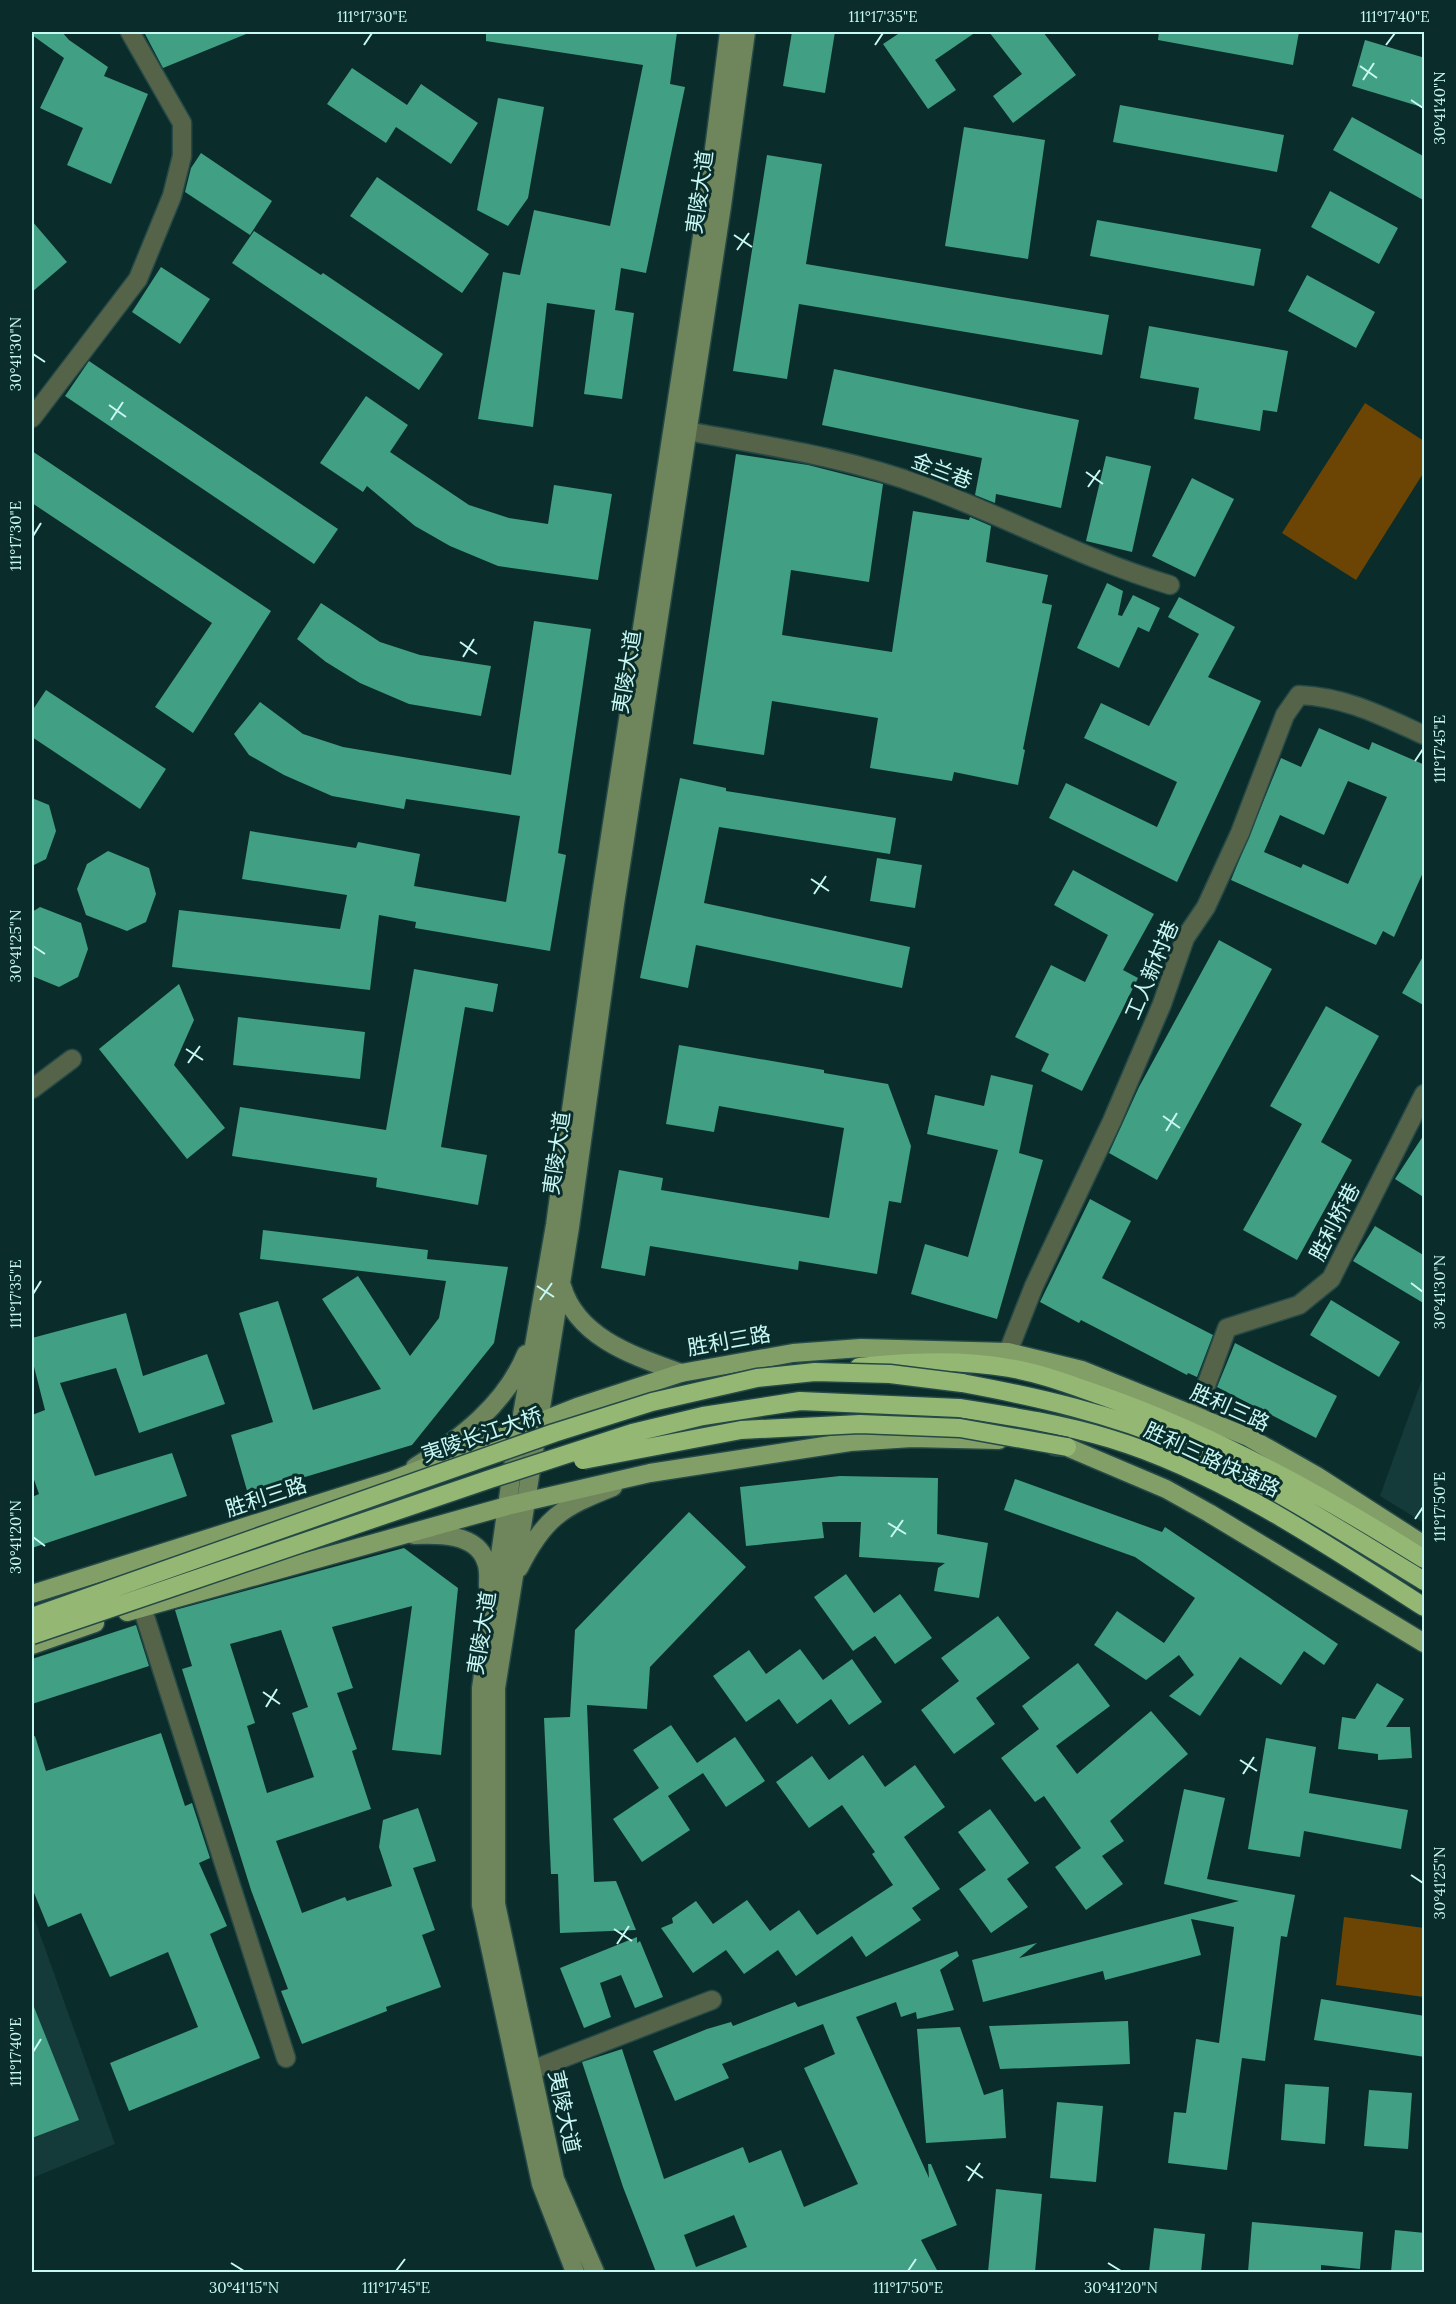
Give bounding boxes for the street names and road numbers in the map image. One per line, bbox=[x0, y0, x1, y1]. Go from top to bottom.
street label: 夷陵大道 bbox=[680, 148, 719, 235]
street label: 金兰巷 bbox=[908, 447, 976, 494]
street label: 夷陵大道 bbox=[607, 628, 646, 716]
street label: 工人新村巷 bbox=[1119, 916, 1184, 1023]
street label: 夷陵大道 bbox=[537, 1109, 576, 1196]
street label: 胜利桥巷 bbox=[1303, 1178, 1366, 1265]
street label: 胜利三路 bbox=[685, 1320, 773, 1361]
street label: 胜利三路 bbox=[1186, 1378, 1274, 1437]
street label: 夷陵长江大桥 bbox=[418, 1401, 546, 1468]
street label: 胜利三路快速路 bbox=[1140, 1416, 1285, 1503]
street label: 胜利三路 bbox=[222, 1471, 310, 1522]
street label: 夷陵大道 bbox=[462, 1589, 501, 1677]
street label: 夷陵大道 bbox=[543, 2068, 586, 2156]

